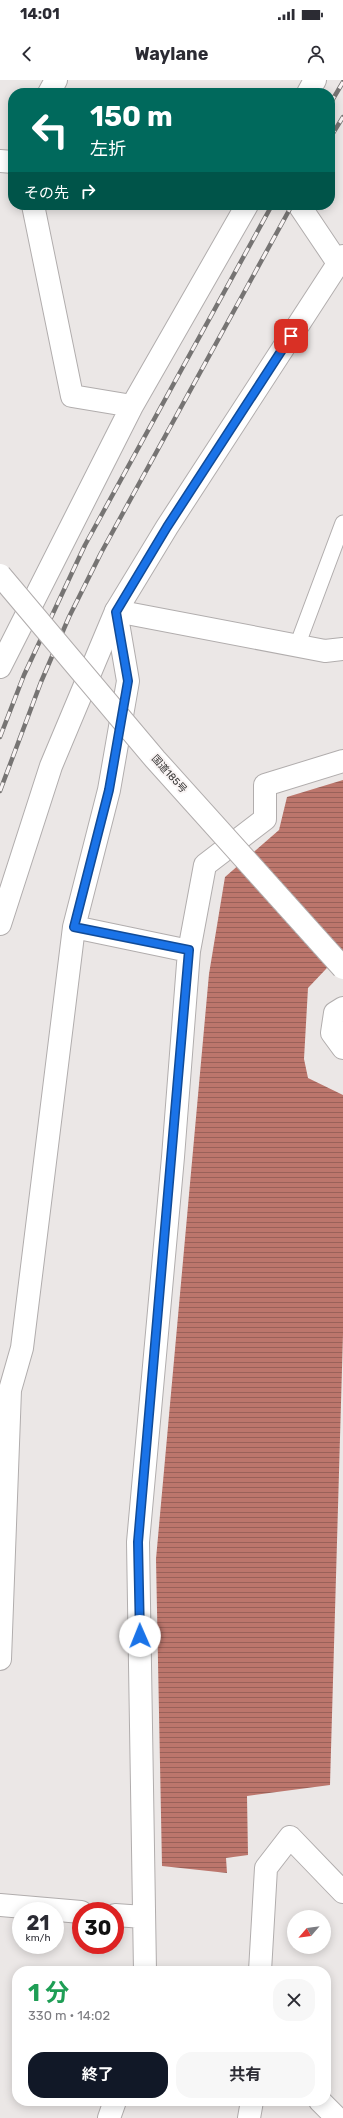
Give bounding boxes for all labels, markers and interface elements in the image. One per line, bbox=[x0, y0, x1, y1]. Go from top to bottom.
text: 14:01 bbox=[20, 5, 60, 23]
icon: back bbox=[16, 43, 38, 65]
text: Waylane bbox=[135, 43, 208, 65]
icon: person bbox=[305, 43, 327, 65]
text: 150 m bbox=[90, 100, 173, 133]
icon: left bbox=[24, 104, 76, 156]
text: 左折 bbox=[90, 138, 126, 160]
icon: right bbox=[77, 180, 99, 202]
text: その先 bbox=[24, 184, 69, 202]
pin bbox=[274, 319, 308, 353]
icon: arrive bbox=[280, 325, 302, 347]
street label: 国道185号 bbox=[149, 753, 189, 795]
position arrow bbox=[119, 1615, 161, 1657]
speed limit sign: 30 bbox=[72, 1902, 124, 1954]
north arrow bbox=[287, 1910, 331, 1954]
map controls bbox=[287, 1910, 331, 1954]
text: 21 bbox=[27, 1911, 49, 1935]
text: km/h bbox=[26, 1932, 50, 1944]
text: 1 分 bbox=[28, 1979, 69, 2007]
button: close bbox=[273, 1979, 315, 2021]
text: 330 m · 14:02 bbox=[28, 2008, 110, 2023]
button: 終了 bbox=[28, 2052, 168, 2098]
button: 共有 bbox=[176, 2052, 315, 2098]

